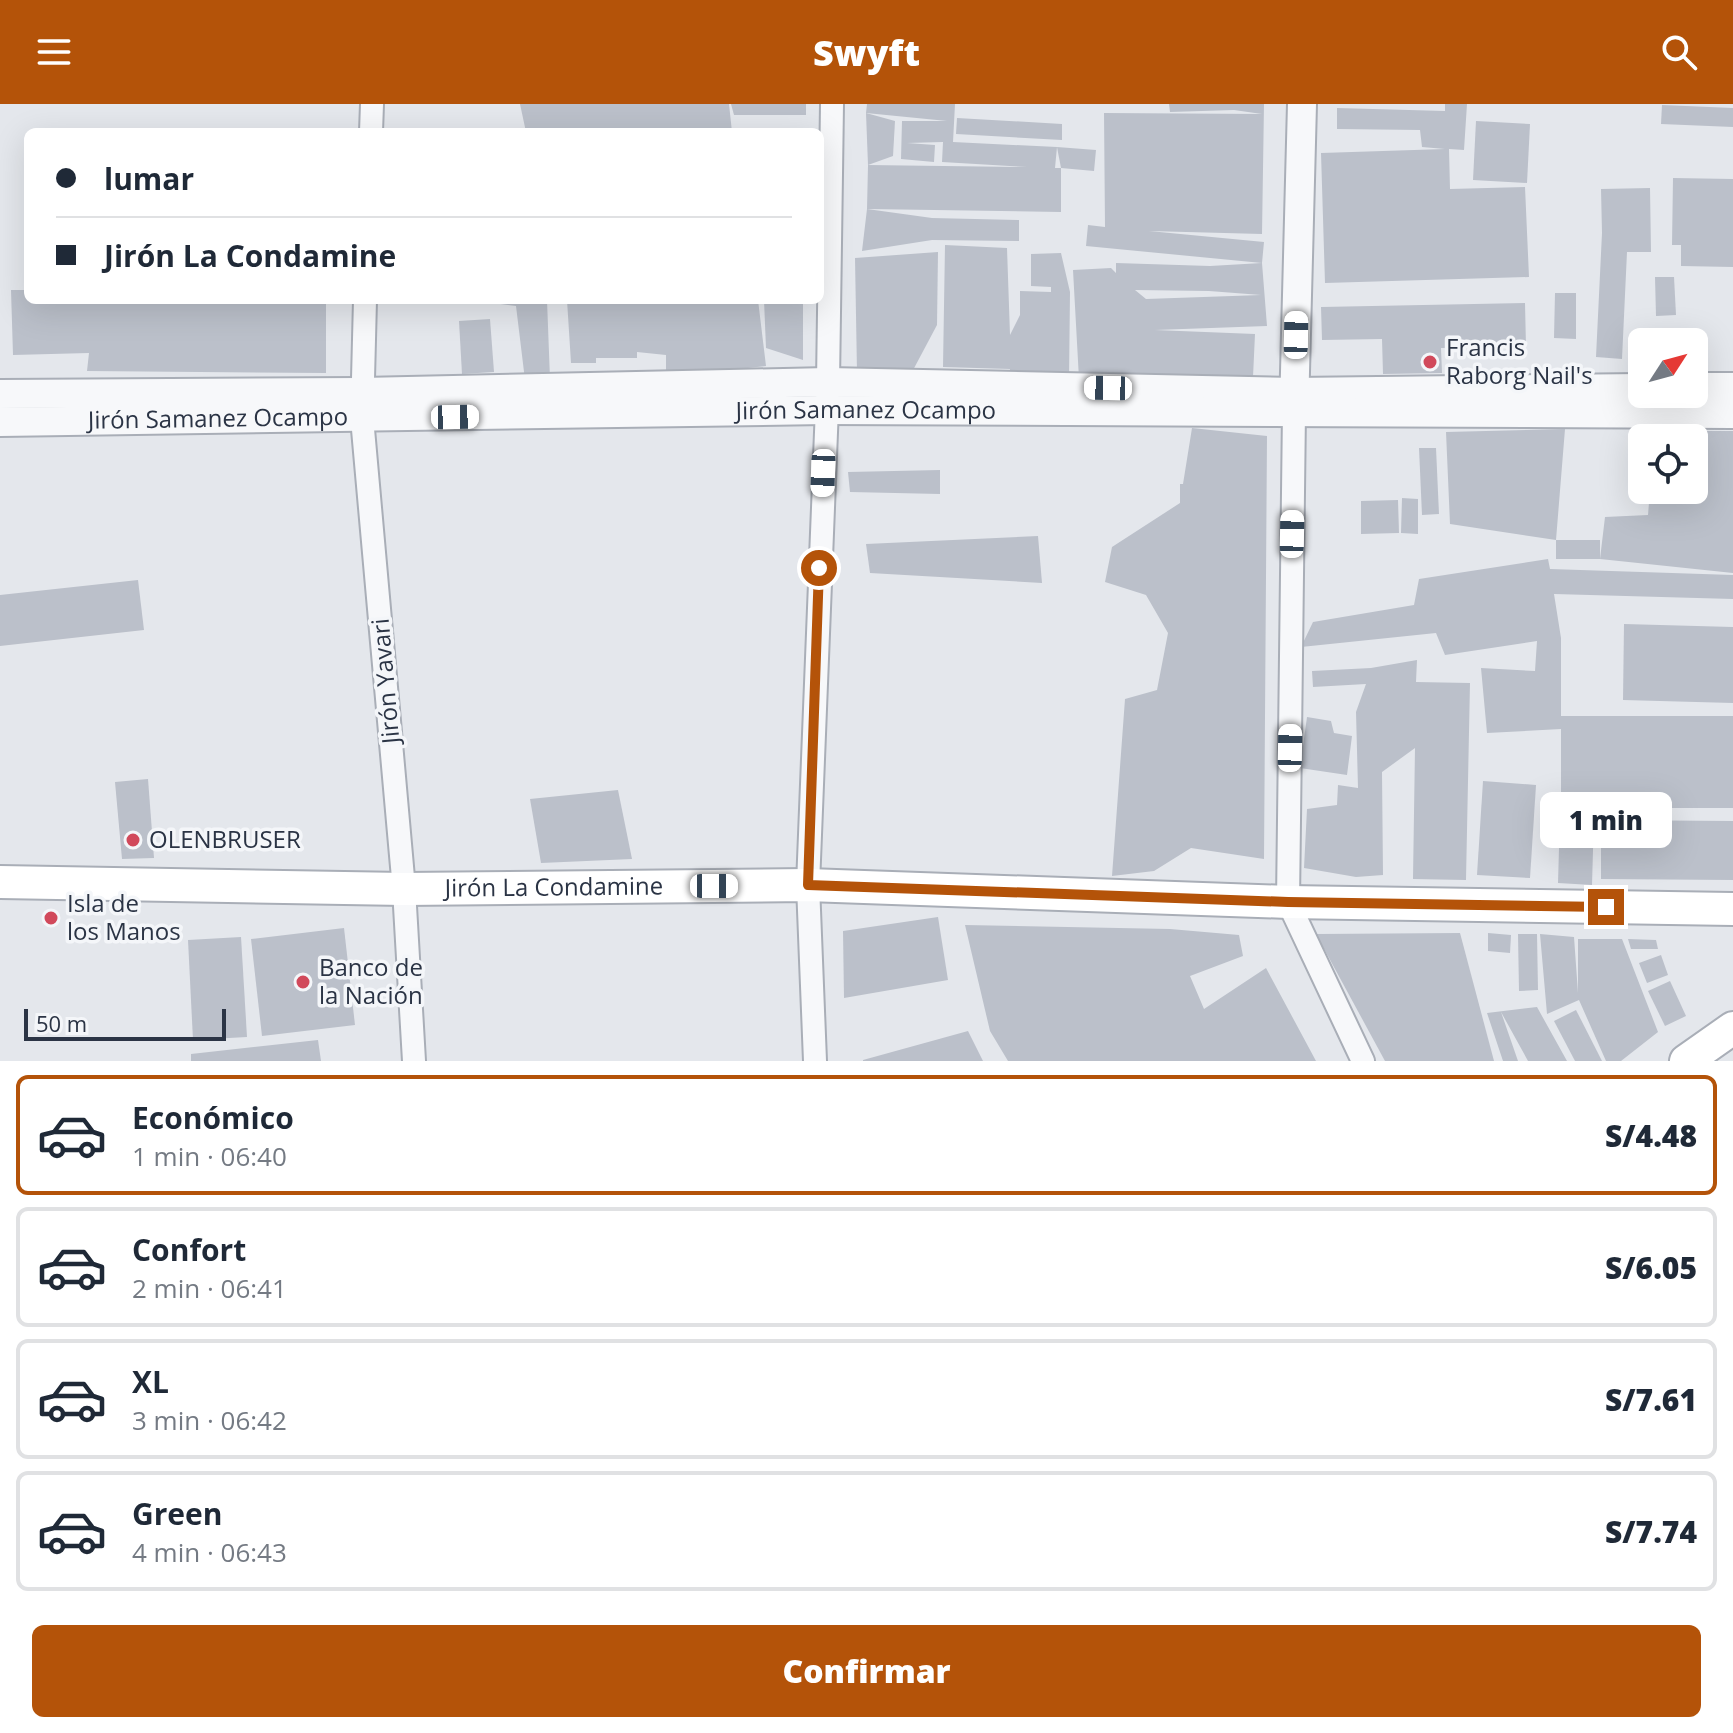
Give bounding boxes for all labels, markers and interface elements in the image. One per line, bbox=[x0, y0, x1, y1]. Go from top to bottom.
text: Swyft bbox=[813, 28, 920, 77]
icon: menu bbox=[32, 30, 76, 74]
icon: search bbox=[1657, 30, 1701, 74]
text: lumar bbox=[104, 158, 194, 199]
text: Jirón La Condamine bbox=[104, 235, 396, 276]
car bbox=[1284, 311, 1308, 359]
north arrow bbox=[1628, 328, 1708, 408]
map controls bbox=[1628, 328, 1708, 504]
place label: Francis Raborg Nail's bbox=[1446, 330, 1593, 391]
marker: Francis Raborg Nail's bbox=[1421, 353, 1439, 371]
car bbox=[1084, 376, 1132, 400]
street label: Jirón Samanez Ocampo bbox=[733, 392, 996, 426]
street label: Jirón Samanez Ocampo bbox=[86, 399, 348, 436]
car bbox=[431, 405, 479, 429]
button: locate bbox=[1628, 424, 1708, 504]
car bbox=[810, 449, 836, 497]
car bbox=[1280, 510, 1304, 558]
route start bbox=[801, 550, 837, 586]
street label: Jirón Yavari bbox=[363, 617, 407, 747]
car bbox=[1278, 724, 1302, 772]
callout: 1 min bbox=[1540, 791, 1672, 847]
text: 1 min bbox=[1569, 802, 1643, 838]
place label: OLENBRUSER bbox=[149, 822, 301, 855]
marker: OLENBRUSER bbox=[124, 831, 142, 849]
street label: Jirón La Condamine bbox=[442, 868, 663, 904]
car bbox=[690, 874, 738, 898]
place label: Isla de los Manos bbox=[67, 886, 181, 947]
route end bbox=[1588, 889, 1624, 925]
marker: Isla de los Manos bbox=[42, 909, 60, 927]
place label: Banco de la Nación bbox=[319, 950, 423, 1011]
marker: Banco de la Nación bbox=[294, 973, 312, 991]
scale bar bbox=[24, 1005, 226, 1041]
text: 50 m bbox=[36, 1008, 87, 1038]
text: Económico bbox=[132, 1097, 294, 1138]
icon: car bbox=[36, 1099, 108, 1171]
text: S/4.48 bbox=[1605, 1115, 1697, 1156]
text: 1 min · 06:40 bbox=[132, 1138, 287, 1174]
text: Confort bbox=[132, 1229, 246, 1270]
icon: car bbox=[36, 1231, 108, 1303]
text: S/6.05 bbox=[1605, 1247, 1697, 1288]
text: 2 min · 06:41 bbox=[132, 1270, 287, 1306]
text: XL bbox=[132, 1361, 169, 1402]
icon: car bbox=[36, 1363, 108, 1435]
text: S/7.61 bbox=[1605, 1379, 1697, 1420]
text: 3 min · 06:42 bbox=[132, 1402, 287, 1438]
text: Green bbox=[132, 1493, 223, 1534]
icon: car bbox=[36, 1495, 108, 1567]
text: S/7.74 bbox=[1605, 1511, 1697, 1552]
text: 4 min · 06:43 bbox=[132, 1534, 287, 1570]
button: Confirmar bbox=[32, 1625, 1701, 1717]

